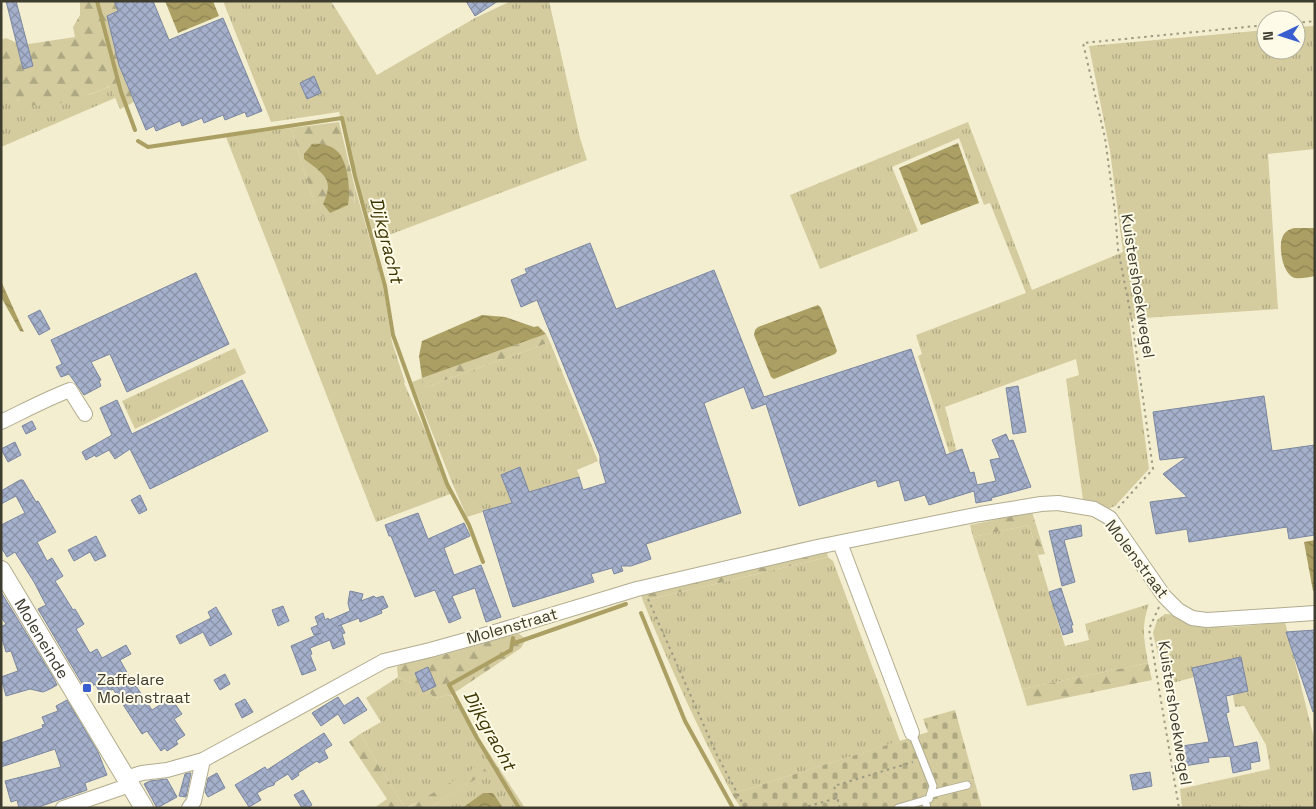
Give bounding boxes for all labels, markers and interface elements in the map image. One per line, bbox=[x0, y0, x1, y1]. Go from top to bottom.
north arrow bbox=[1256, 10, 1306, 60]
text: N bbox=[1259, 31, 1277, 41]
water label: Dijkgracht bbox=[365, 195, 409, 287]
street label: Kuistershoekwegel bbox=[1116, 212, 1160, 360]
street label: Molenstraat bbox=[1100, 515, 1174, 603]
street label: Moleneinde bbox=[10, 595, 74, 683]
street label: Molenstraat bbox=[464, 603, 560, 649]
street label: Kuistershoekwegel bbox=[1153, 639, 1197, 787]
place label: Zaffelare Molenstraat bbox=[97, 669, 191, 708]
marker: Zaffelare Molenstraat bbox=[81, 682, 93, 694]
water label: Dijkgracht bbox=[459, 686, 522, 776]

